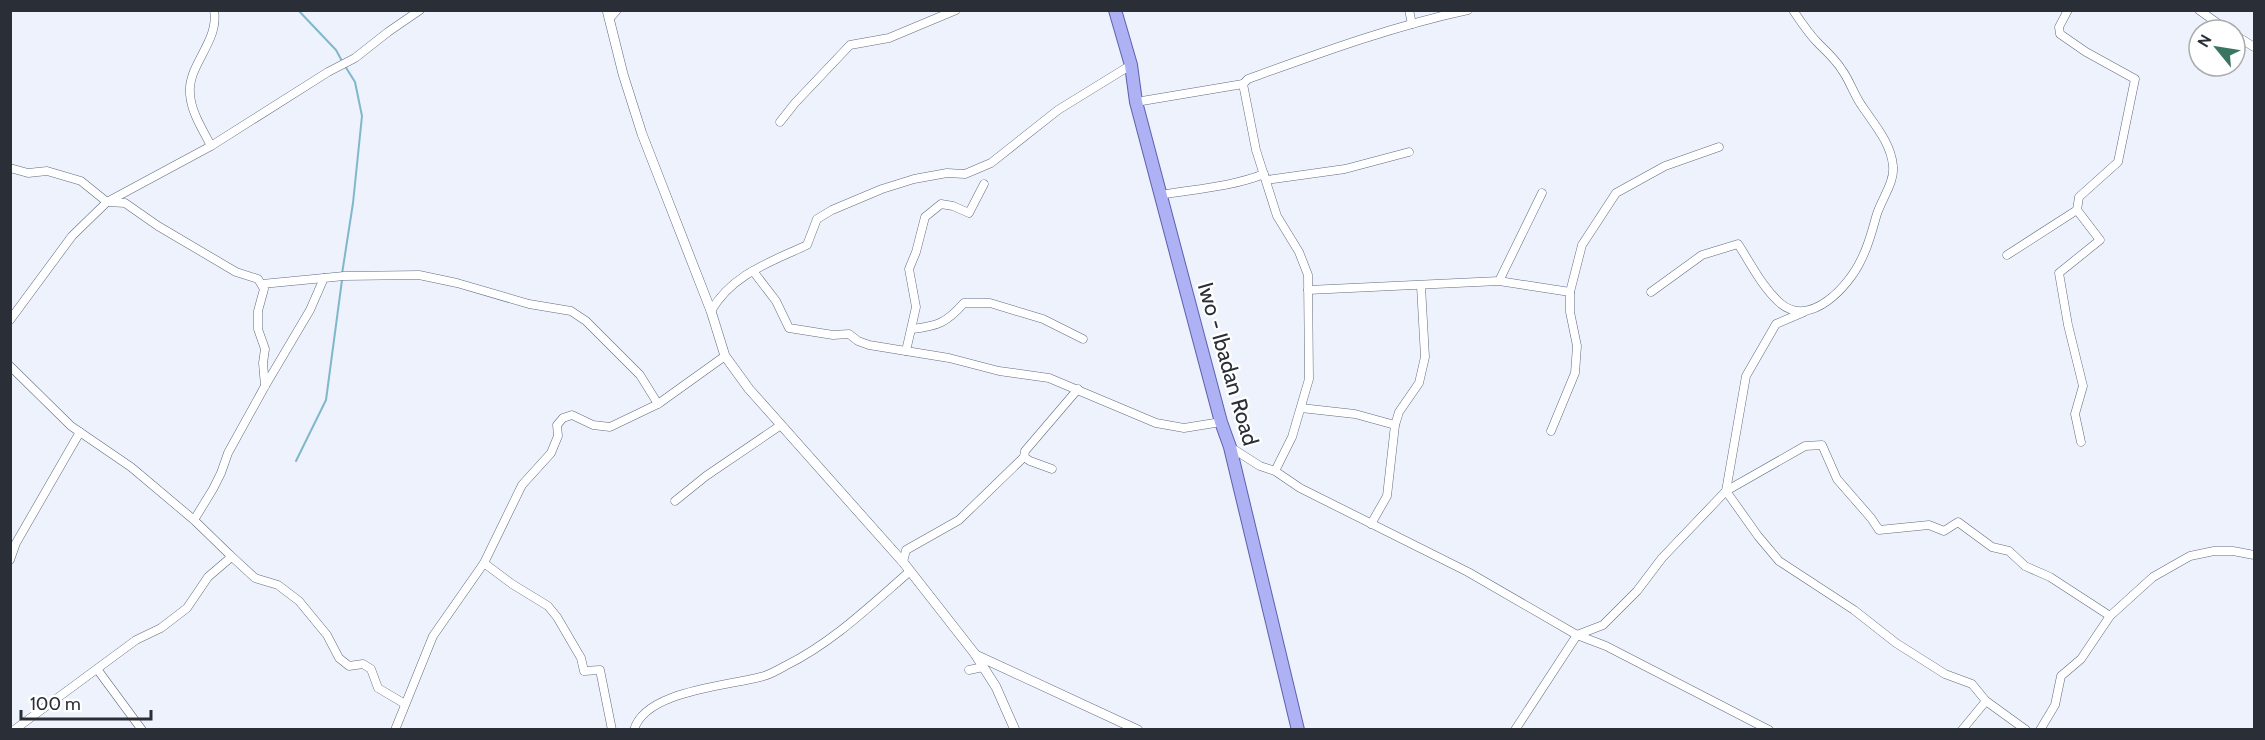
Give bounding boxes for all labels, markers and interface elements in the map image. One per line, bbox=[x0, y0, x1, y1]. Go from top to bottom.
north arrow bbox=[2187, 18, 2247, 78]
text: N bbox=[2193, 31, 2215, 50]
street label: Iwo - Ibadan Road bbox=[1192, 279, 1264, 449]
scale bar bbox=[21, 683, 152, 721]
text: 100 m bbox=[30, 693, 81, 715]

